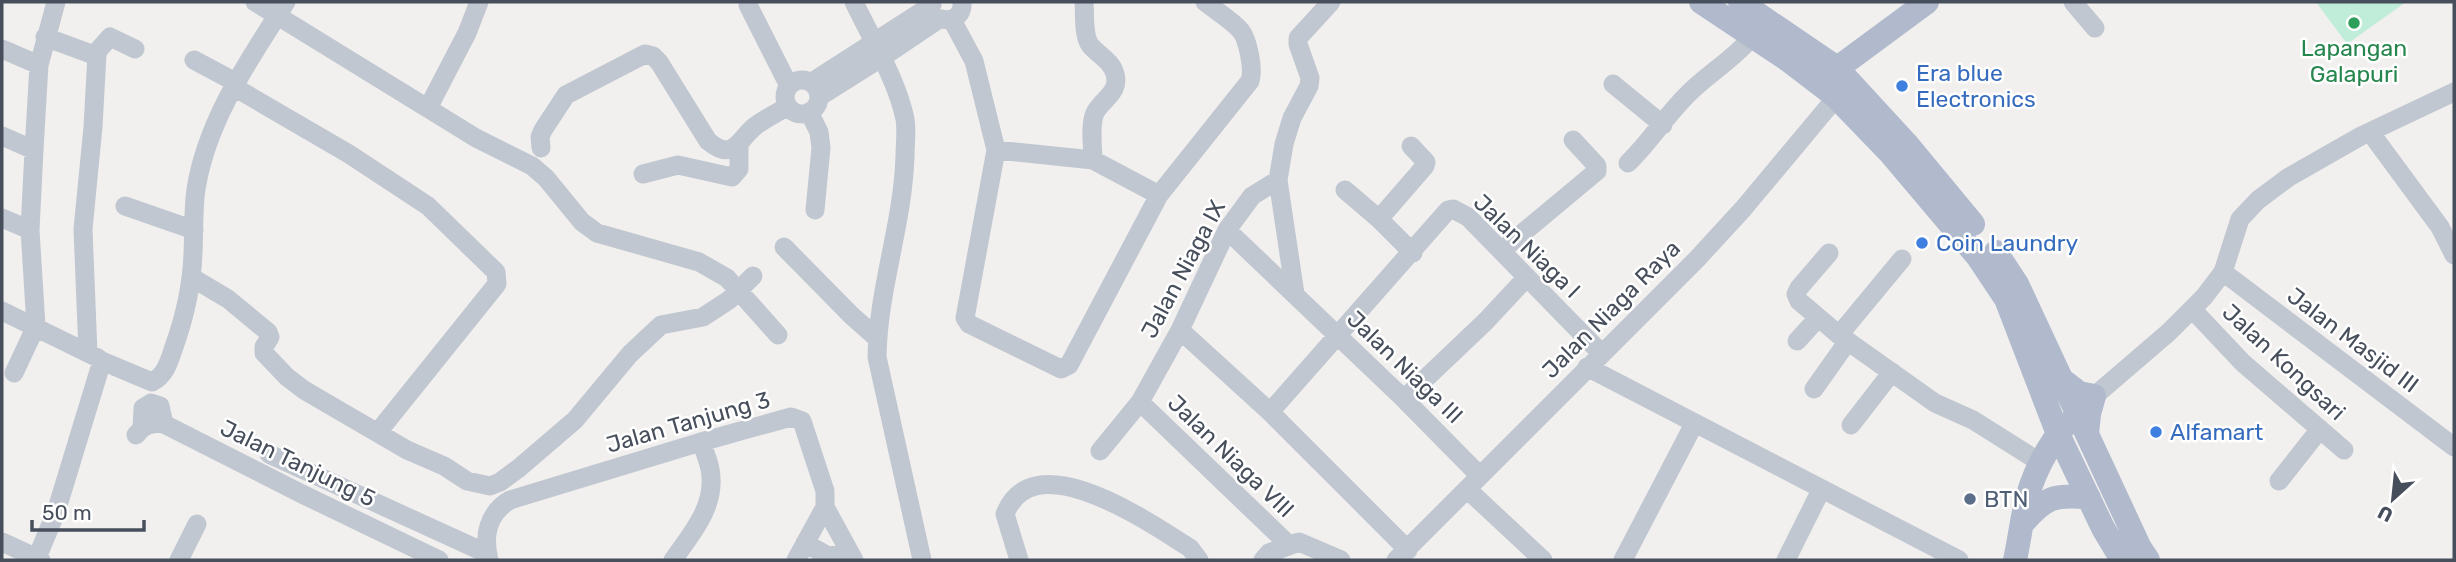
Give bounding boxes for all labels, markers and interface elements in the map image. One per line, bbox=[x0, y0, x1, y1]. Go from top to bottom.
marker: Lapangan Galapuri bbox=[2346, 15, 2362, 31]
place label: Lapangan Galapuri bbox=[2301, 34, 2407, 88]
place label: Era blue Electronics bbox=[1916, 59, 2036, 113]
marker: Era blue Electronics bbox=[1894, 78, 1910, 94]
street label: Jalan Niaga I bbox=[1468, 188, 1586, 304]
street label: Jalan Niaga IX bbox=[1135, 195, 1231, 343]
place label: Coin Laundry bbox=[1936, 229, 2079, 257]
street label: Jalan Niaga Raya bbox=[1536, 234, 1686, 384]
marker: Coin Laundry bbox=[1914, 235, 1930, 251]
street label: Jalan Masjid III bbox=[2282, 281, 2424, 399]
street label: Jalan Kongsari bbox=[2217, 298, 2351, 426]
street label: Jalan Niaga III bbox=[1341, 305, 1469, 429]
street label: Jalan Tanjung 3 bbox=[603, 385, 773, 459]
street label: Jalan Niaga VIII bbox=[1162, 389, 1300, 523]
street label: Jalan Tanjung 5 bbox=[216, 413, 380, 513]
place label: Alfamart bbox=[2170, 418, 2263, 446]
marker: Alfamart bbox=[2148, 424, 2164, 440]
north arrow bbox=[2358, 464, 2428, 534]
place label: BTN bbox=[1984, 485, 2028, 513]
scale bar bbox=[32, 489, 144, 532]
marker: BTN bbox=[1962, 491, 1978, 507]
text: 50 m bbox=[42, 500, 92, 525]
text: U bbox=[2374, 500, 2397, 527]

